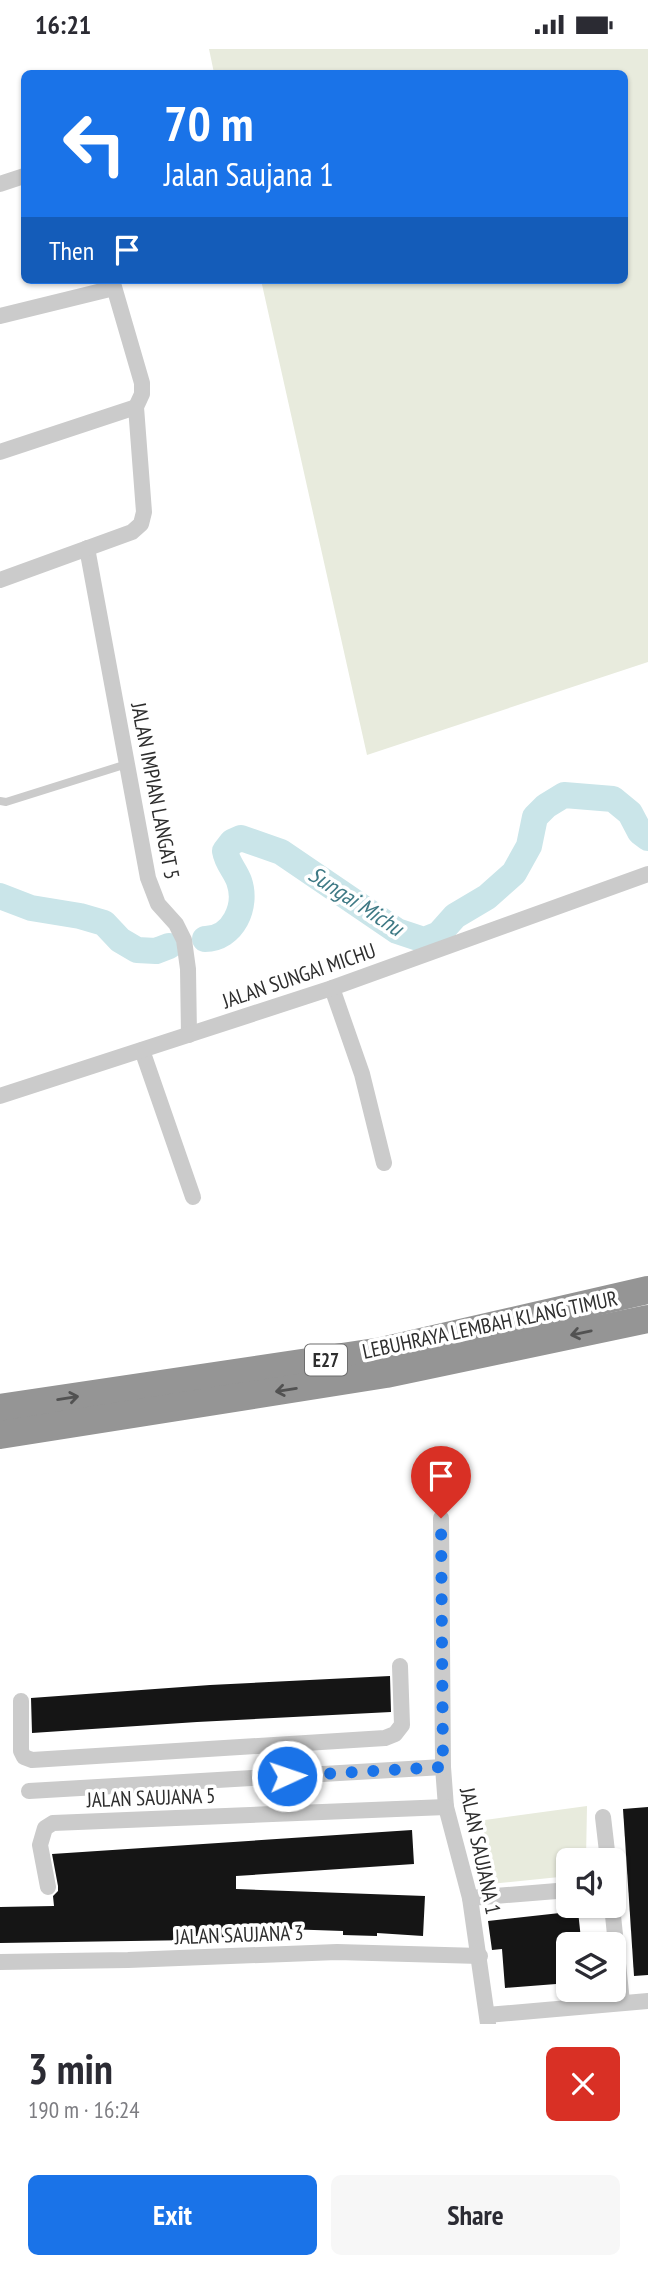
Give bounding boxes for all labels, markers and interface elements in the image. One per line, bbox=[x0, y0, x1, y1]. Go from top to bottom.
text: 16:21 bbox=[35, 8, 91, 41]
text: 70 m bbox=[164, 91, 253, 155]
icon: left bbox=[49, 98, 140, 189]
text: Jalan Saujana 1 bbox=[164, 153, 334, 195]
icon: arrive bbox=[108, 231, 146, 269]
text: Then bbox=[49, 234, 94, 267]
street label: JALAN IMPIAN LANGAT 5 bbox=[125, 699, 186, 882]
water label: Sungai Michu bbox=[304, 859, 411, 943]
street label: JALAN SUNGAI MICHU bbox=[218, 937, 379, 1015]
street label: LEBUHRAYA LEMBAH KLANG TIMUR bbox=[360, 1284, 620, 1365]
one-way arrow bbox=[570, 1327, 593, 1341]
road number: E27 bbox=[305, 1345, 347, 1375]
one-way arrow bbox=[275, 1384, 297, 1397]
one-way arrow bbox=[56, 1391, 78, 1404]
pin bbox=[411, 1446, 471, 1518]
icon: arrive bbox=[422, 1457, 460, 1495]
position arrow bbox=[250, 1739, 324, 1813]
street label: JALAN SAUJANA 5 bbox=[85, 1782, 216, 1813]
street label: JALAN SAUJANA 1 bbox=[454, 1784, 507, 1917]
map controls bbox=[556, 1848, 626, 2002]
button: sound bbox=[556, 1848, 626, 1918]
street label: JALAN SAUJANA 3 bbox=[173, 1919, 304, 1950]
button: layers bbox=[556, 1932, 626, 2002]
text: 3 min bbox=[28, 2041, 113, 2096]
button: close bbox=[546, 2047, 620, 2121]
text: 190 m · 16:24 bbox=[28, 2095, 140, 2124]
button: Exit bbox=[28, 2175, 317, 2255]
button: Share bbox=[331, 2175, 620, 2255]

